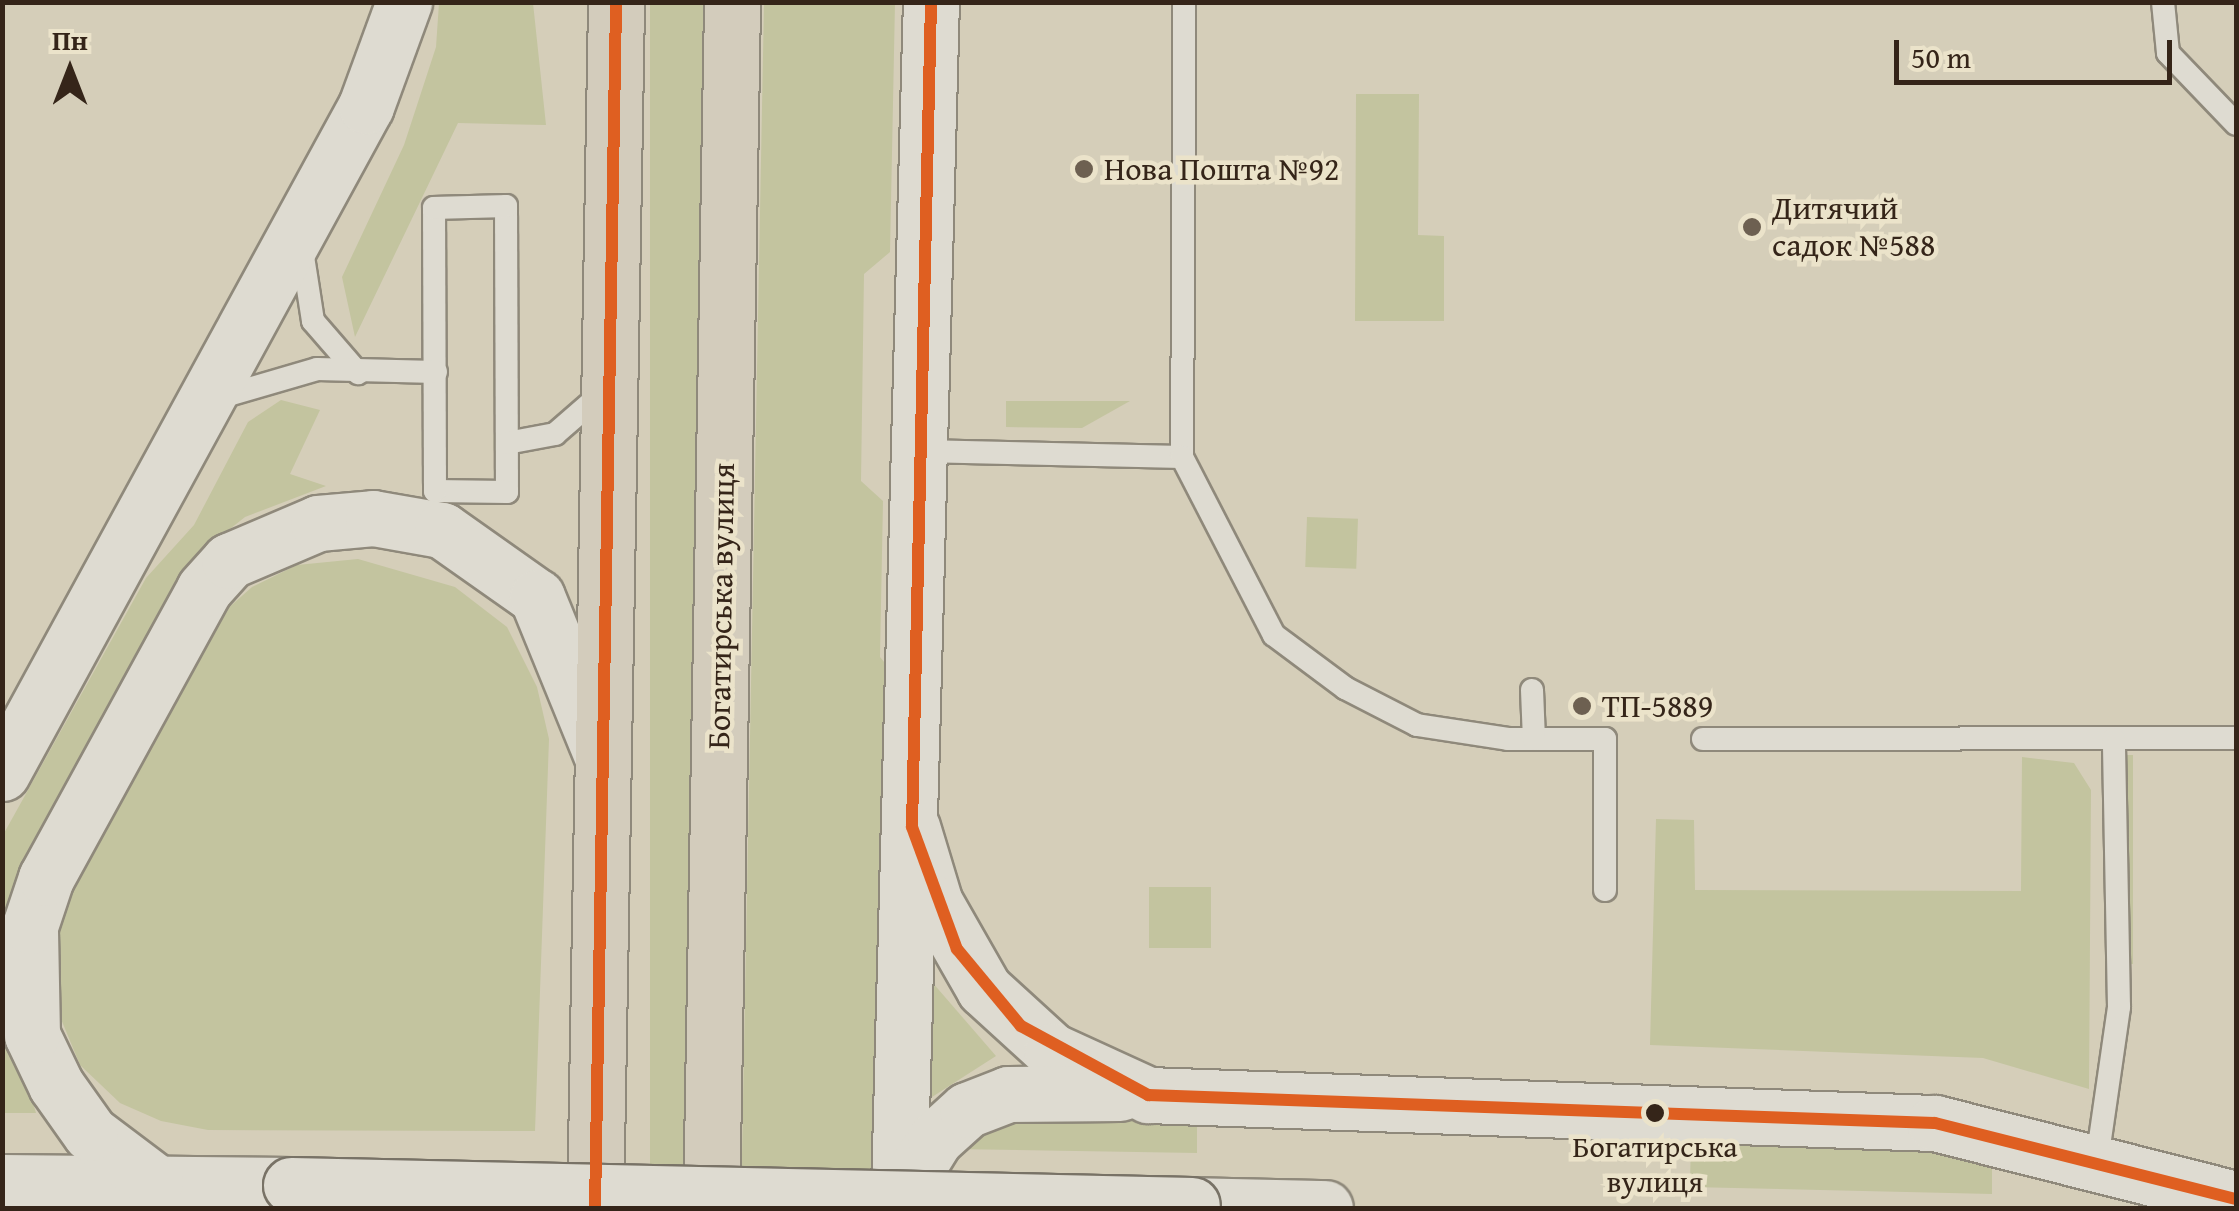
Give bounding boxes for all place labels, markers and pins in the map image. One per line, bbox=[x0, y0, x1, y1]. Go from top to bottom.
place label: Нова Пошта №92 bbox=[1104, 150, 1339, 188]
marker: Нова Пошта №92 bbox=[1073, 158, 1095, 180]
place label: Дитячий садок №588 bbox=[1772, 190, 1935, 265]
marker: Дитячий садок №588 bbox=[1741, 216, 1763, 238]
place label: ТП-5889 bbox=[1602, 687, 1713, 725]
marker: ТП-5889 bbox=[1571, 695, 1593, 717]
marker: Богатирська вулиця bbox=[1645, 1103, 1665, 1123]
place label: Богатирська вулиця bbox=[1572, 1128, 1738, 1198]

